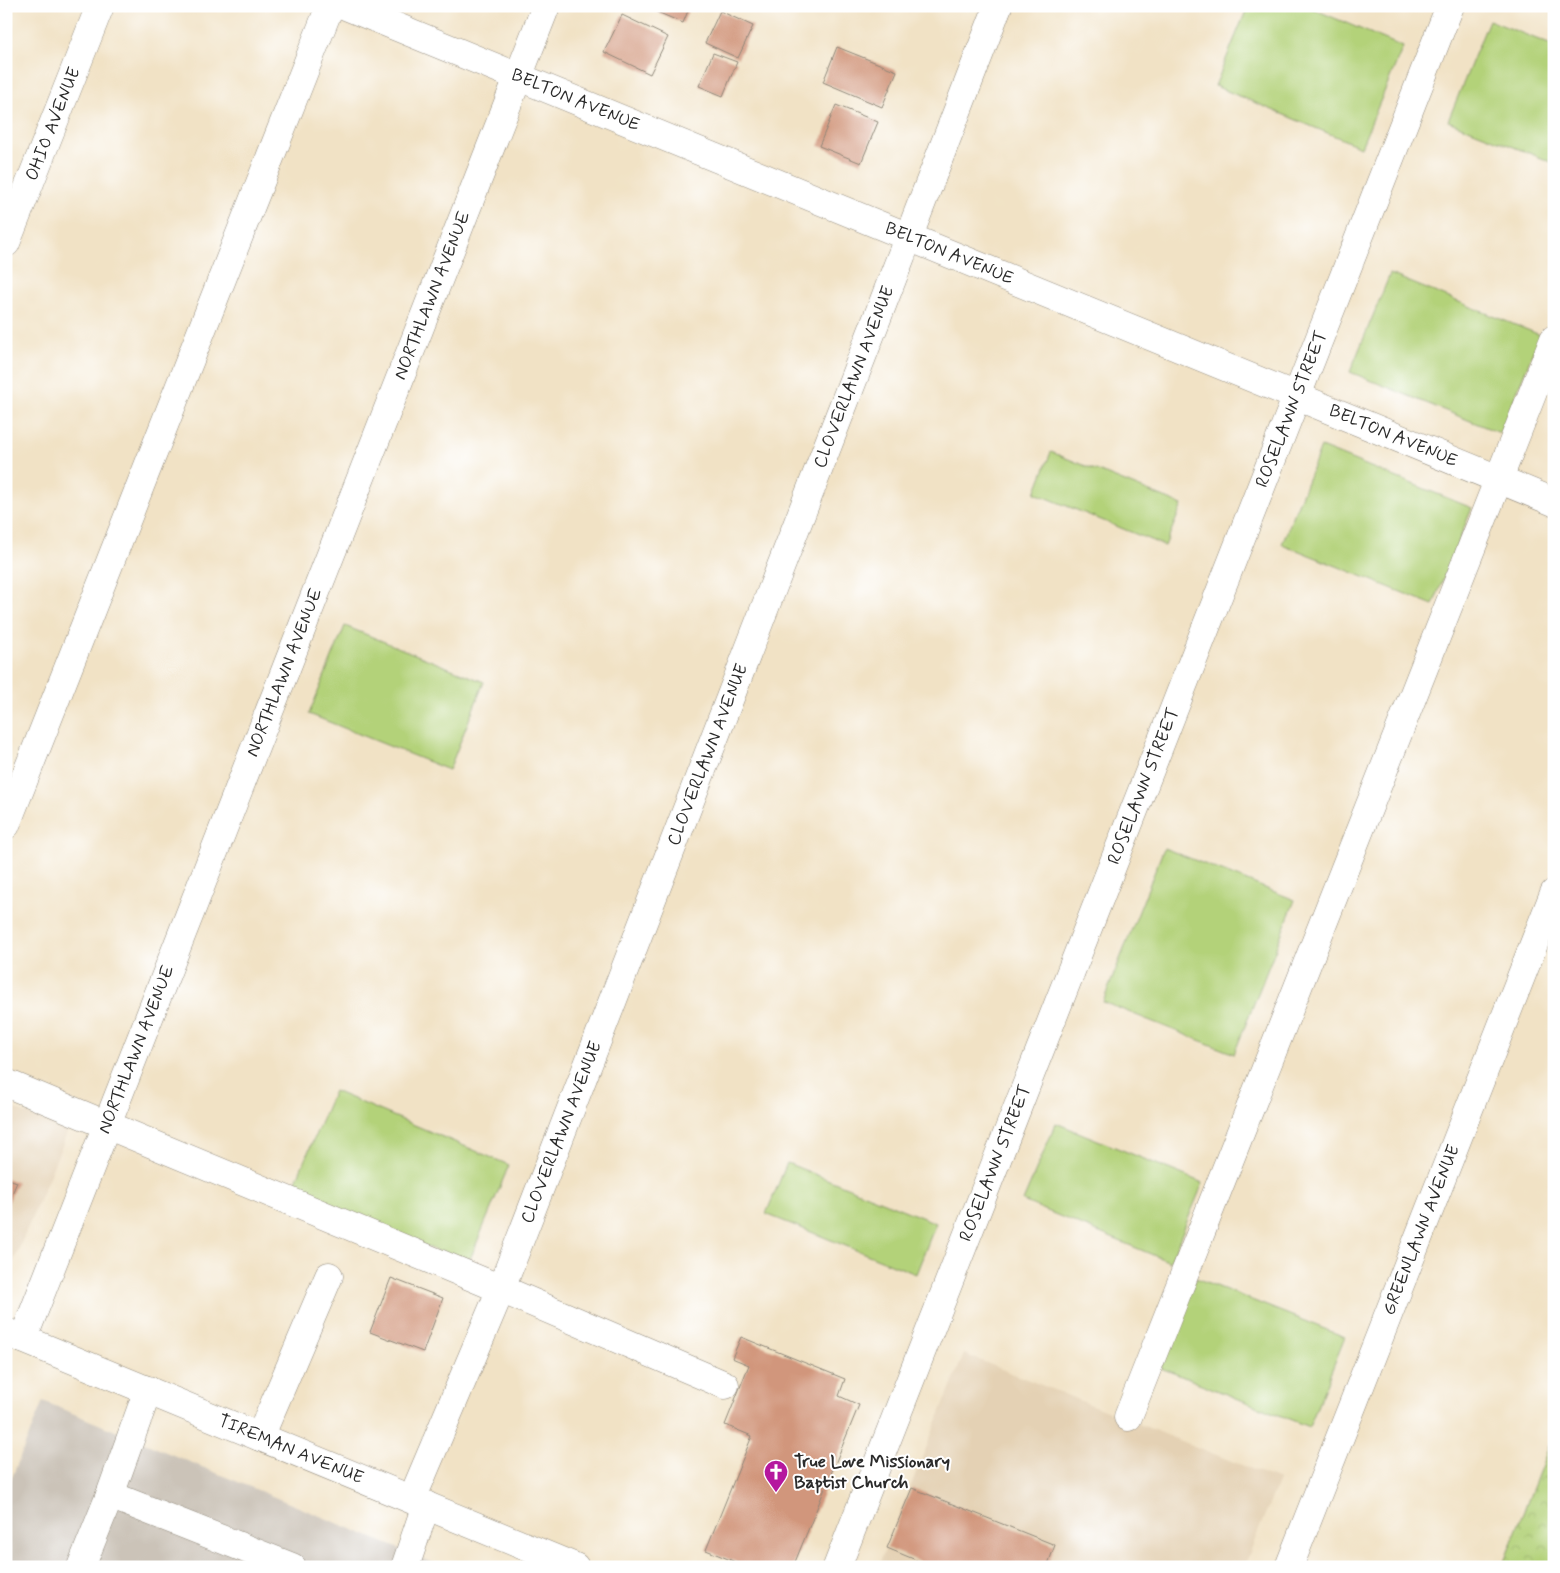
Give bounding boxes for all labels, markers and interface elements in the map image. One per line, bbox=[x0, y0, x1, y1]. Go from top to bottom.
street label: BELTON AVENUE bbox=[508, 63, 643, 137]
street label: OHIO AVENUE bbox=[20, 64, 87, 184]
street label: NORTHLAWN AVENUE bbox=[389, 207, 476, 383]
street label: BELTON AVENUE bbox=[881, 217, 1017, 291]
street label: CLOVERLAWN AVENUE bbox=[808, 283, 900, 472]
street label: ROSELAWN STREET bbox=[1250, 327, 1333, 491]
street label: BELTON AVENUE bbox=[1325, 399, 1461, 473]
street label: NORTHLAWN AVENUE bbox=[241, 584, 329, 760]
street label: CLOVERLAWN AVENUE bbox=[662, 660, 754, 849]
street label: ROSELAWN STREET bbox=[1102, 704, 1185, 868]
street label: NORTHLAWN AVENUE bbox=[93, 961, 181, 1137]
street label: CLOVERLAWN AVENUE bbox=[516, 1038, 608, 1227]
street label: ROSELAWN STREET bbox=[954, 1081, 1037, 1245]
street label: GREENLAWN AVENUE bbox=[1377, 1141, 1466, 1319]
street label: TIREMAN AVENUE bbox=[214, 1409, 367, 1490]
place label: True Love Missionary Baptist Church bbox=[794, 1450, 950, 1495]
church icon: True Love Missionary Baptist Church bbox=[763, 1459, 789, 1493]

